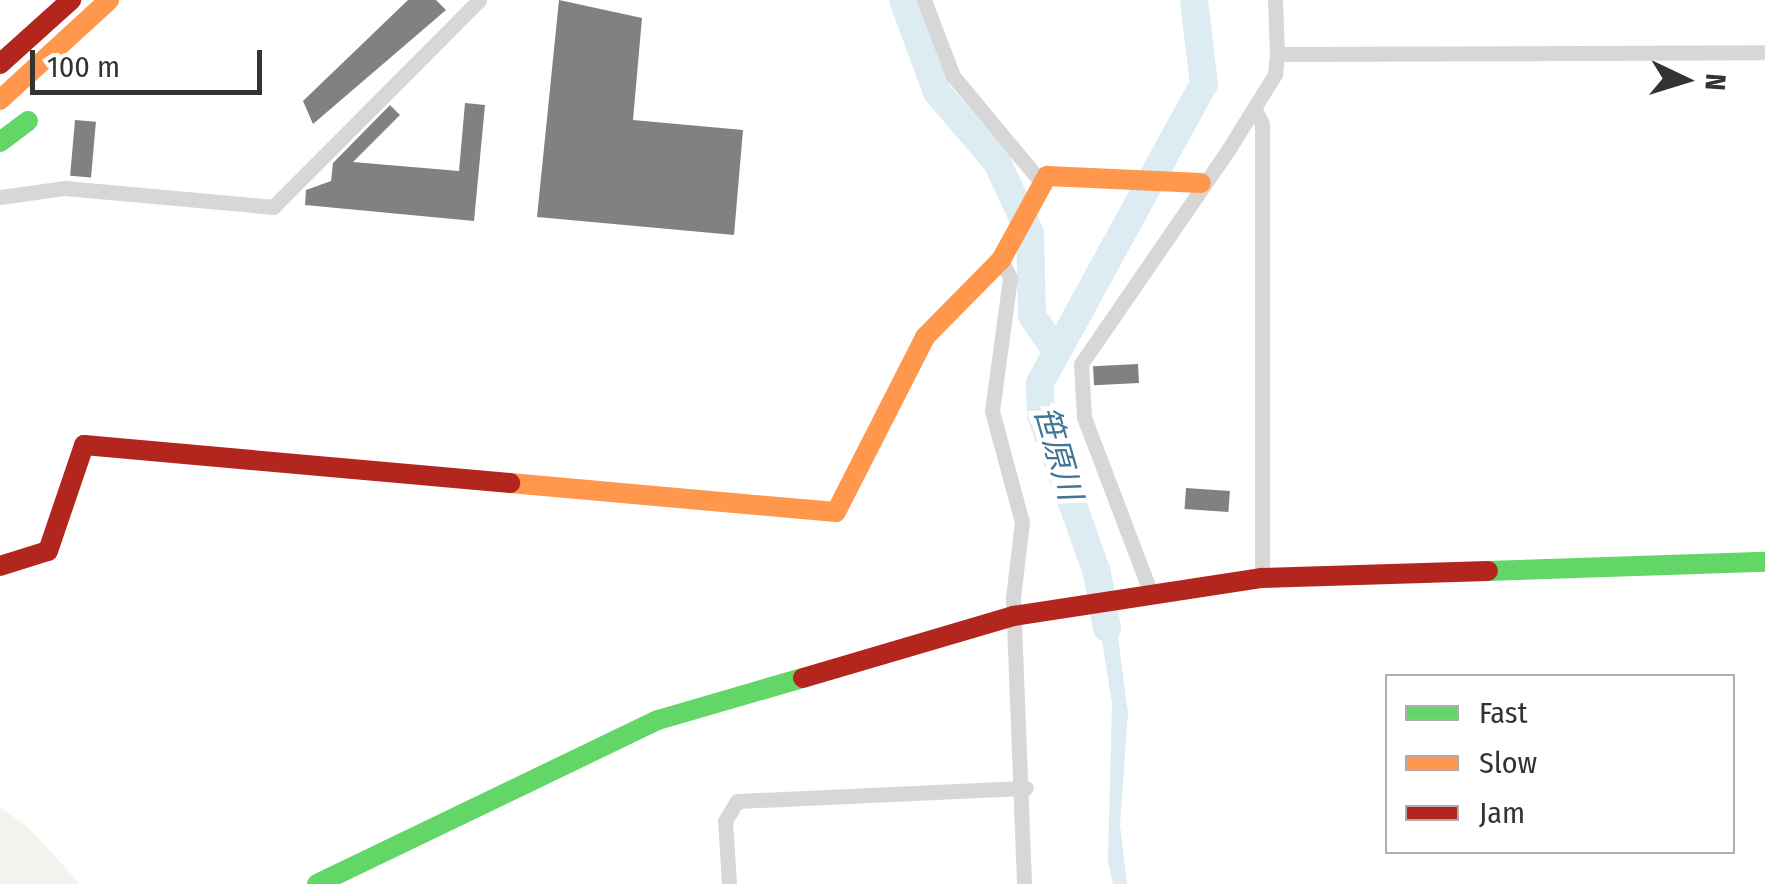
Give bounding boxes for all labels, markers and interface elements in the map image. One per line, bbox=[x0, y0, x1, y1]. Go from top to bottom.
scale bar bbox=[35, 30, 268, 92]
north arrow bbox=[1635, 30, 1735, 130]
text: 100 m bbox=[47, 49, 120, 85]
text: N bbox=[1698, 73, 1732, 92]
water label: 笹原川 bbox=[1026, 402, 1090, 504]
legend bbox=[1385, 674, 1735, 854]
text: Fast bbox=[1479, 695, 1527, 731]
text: Slow bbox=[1479, 745, 1537, 781]
text: Jam bbox=[1479, 795, 1525, 831]

